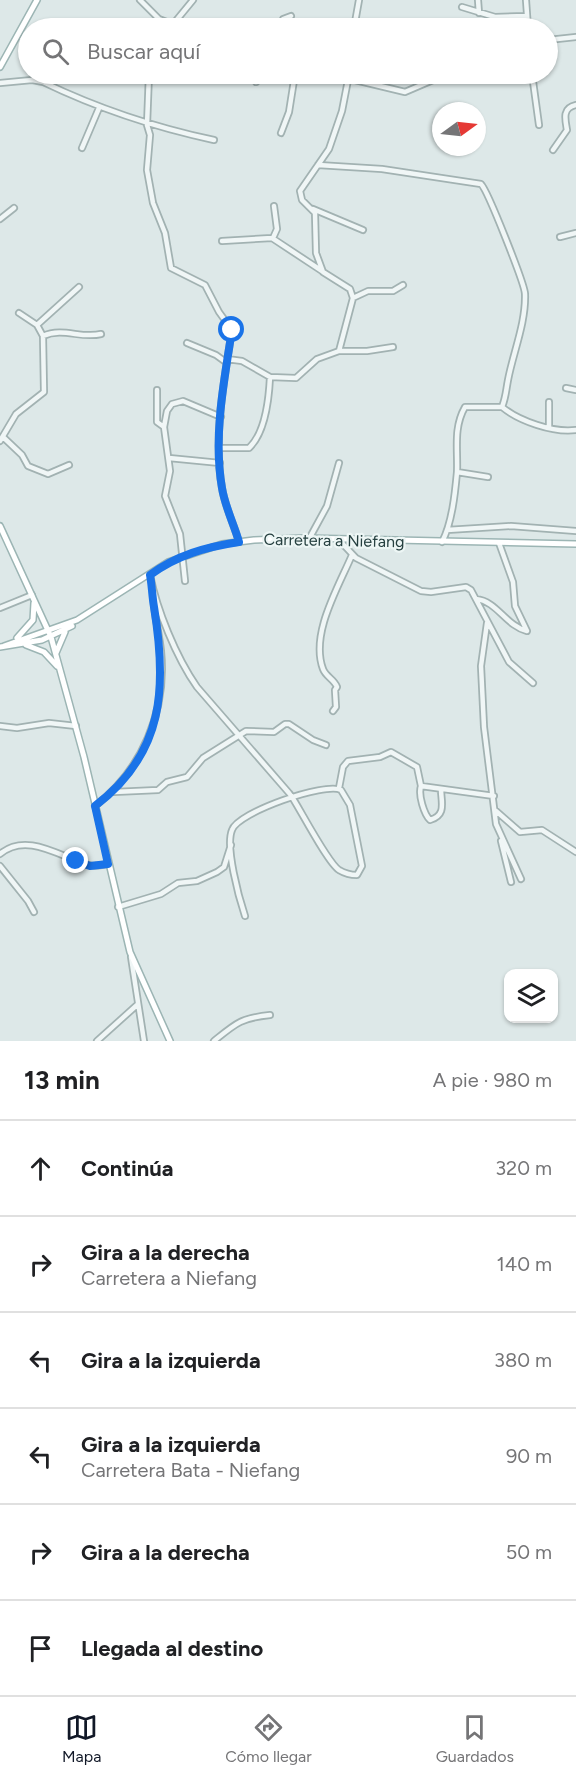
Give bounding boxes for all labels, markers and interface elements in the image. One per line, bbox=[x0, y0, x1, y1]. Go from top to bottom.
search box bbox=[18, 18, 558, 84]
icon: search bbox=[39, 35, 72, 68]
text: Buscar aquí bbox=[87, 38, 200, 65]
north arrow bbox=[432, 102, 486, 156]
route start bbox=[218, 316, 244, 342]
street label: Carretera a Niefang bbox=[263, 530, 405, 551]
route end bbox=[62, 847, 88, 873]
map controls bbox=[504, 969, 558, 1023]
button: layers bbox=[504, 969, 558, 1023]
text: 13 min bbox=[24, 1064, 100, 1096]
text: A pie · 980 m bbox=[433, 1068, 552, 1092]
icon: ahead bbox=[24, 1152, 57, 1185]
text: Continúa bbox=[81, 1155, 174, 1182]
text: 320 m bbox=[495, 1156, 552, 1180]
text: Gira a la derecha bbox=[81, 1239, 250, 1266]
icon: right bbox=[24, 1248, 57, 1281]
text: 140 m bbox=[497, 1252, 552, 1276]
text: Carretera a Niefang bbox=[81, 1266, 257, 1290]
icon: left bbox=[24, 1344, 57, 1377]
text: Gira a la izquierda bbox=[81, 1347, 261, 1374]
text: 380 m bbox=[494, 1348, 552, 1372]
text: Gira a la izquierda bbox=[81, 1431, 261, 1458]
icon: left bbox=[24, 1440, 57, 1473]
text: 90 m bbox=[506, 1444, 552, 1468]
text: Carretera Bata - Niefang bbox=[81, 1458, 300, 1482]
icon: right bbox=[24, 1536, 57, 1569]
text: Gira a la derecha bbox=[81, 1539, 250, 1566]
text: 50 m bbox=[506, 1540, 552, 1564]
icon: arrive bbox=[24, 1632, 57, 1665]
text: Llegada al destino bbox=[81, 1635, 263, 1662]
tab: Mapa bbox=[62, 1711, 101, 1766]
tab: Cómo llegar bbox=[225, 1711, 312, 1766]
tab: Guardados bbox=[436, 1711, 514, 1766]

